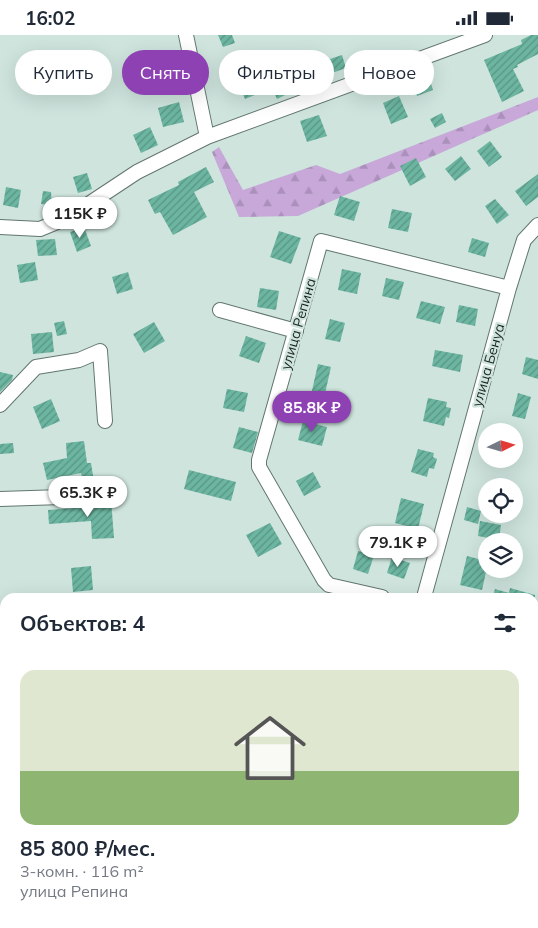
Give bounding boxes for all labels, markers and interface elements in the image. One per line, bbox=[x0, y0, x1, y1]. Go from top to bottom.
text: 16:02 bbox=[25, 6, 75, 30]
chip: Купить bbox=[15, 50, 112, 95]
chip: Снять bbox=[122, 50, 209, 95]
chip: Фильтры bbox=[219, 50, 334, 95]
chip: Новое bbox=[344, 50, 434, 95]
pin: 115K ₽ bbox=[39, 197, 121, 239]
text: 115K ₽ bbox=[53, 203, 107, 223]
street label: улица Репина bbox=[276, 276, 320, 372]
street label: улица Бенуа bbox=[467, 321, 509, 409]
pin: 85.8K ₽ bbox=[266, 391, 358, 433]
text: 85.8K ₽ bbox=[283, 397, 341, 417]
north arrow bbox=[478, 423, 522, 467]
map controls bbox=[478, 423, 523, 578]
pin: 65.3K ₽ bbox=[42, 475, 134, 518]
button: locate bbox=[478, 478, 523, 523]
text: 65.3K ₽ bbox=[59, 482, 117, 502]
pin: 79.1K ₽ bbox=[352, 525, 444, 568]
text: 79.1K ₽ bbox=[369, 532, 427, 552]
button: layers bbox=[478, 533, 523, 578]
icon: filters bbox=[491, 609, 519, 637]
text: Объектов: 4 bbox=[20, 610, 145, 636]
icon: home bbox=[225, 703, 315, 793]
text: 85 800 ₽/мес. bbox=[20, 835, 155, 861]
text: 3-комн. · 116 m² bbox=[20, 861, 144, 881]
text: улица Репина bbox=[20, 881, 128, 901]

